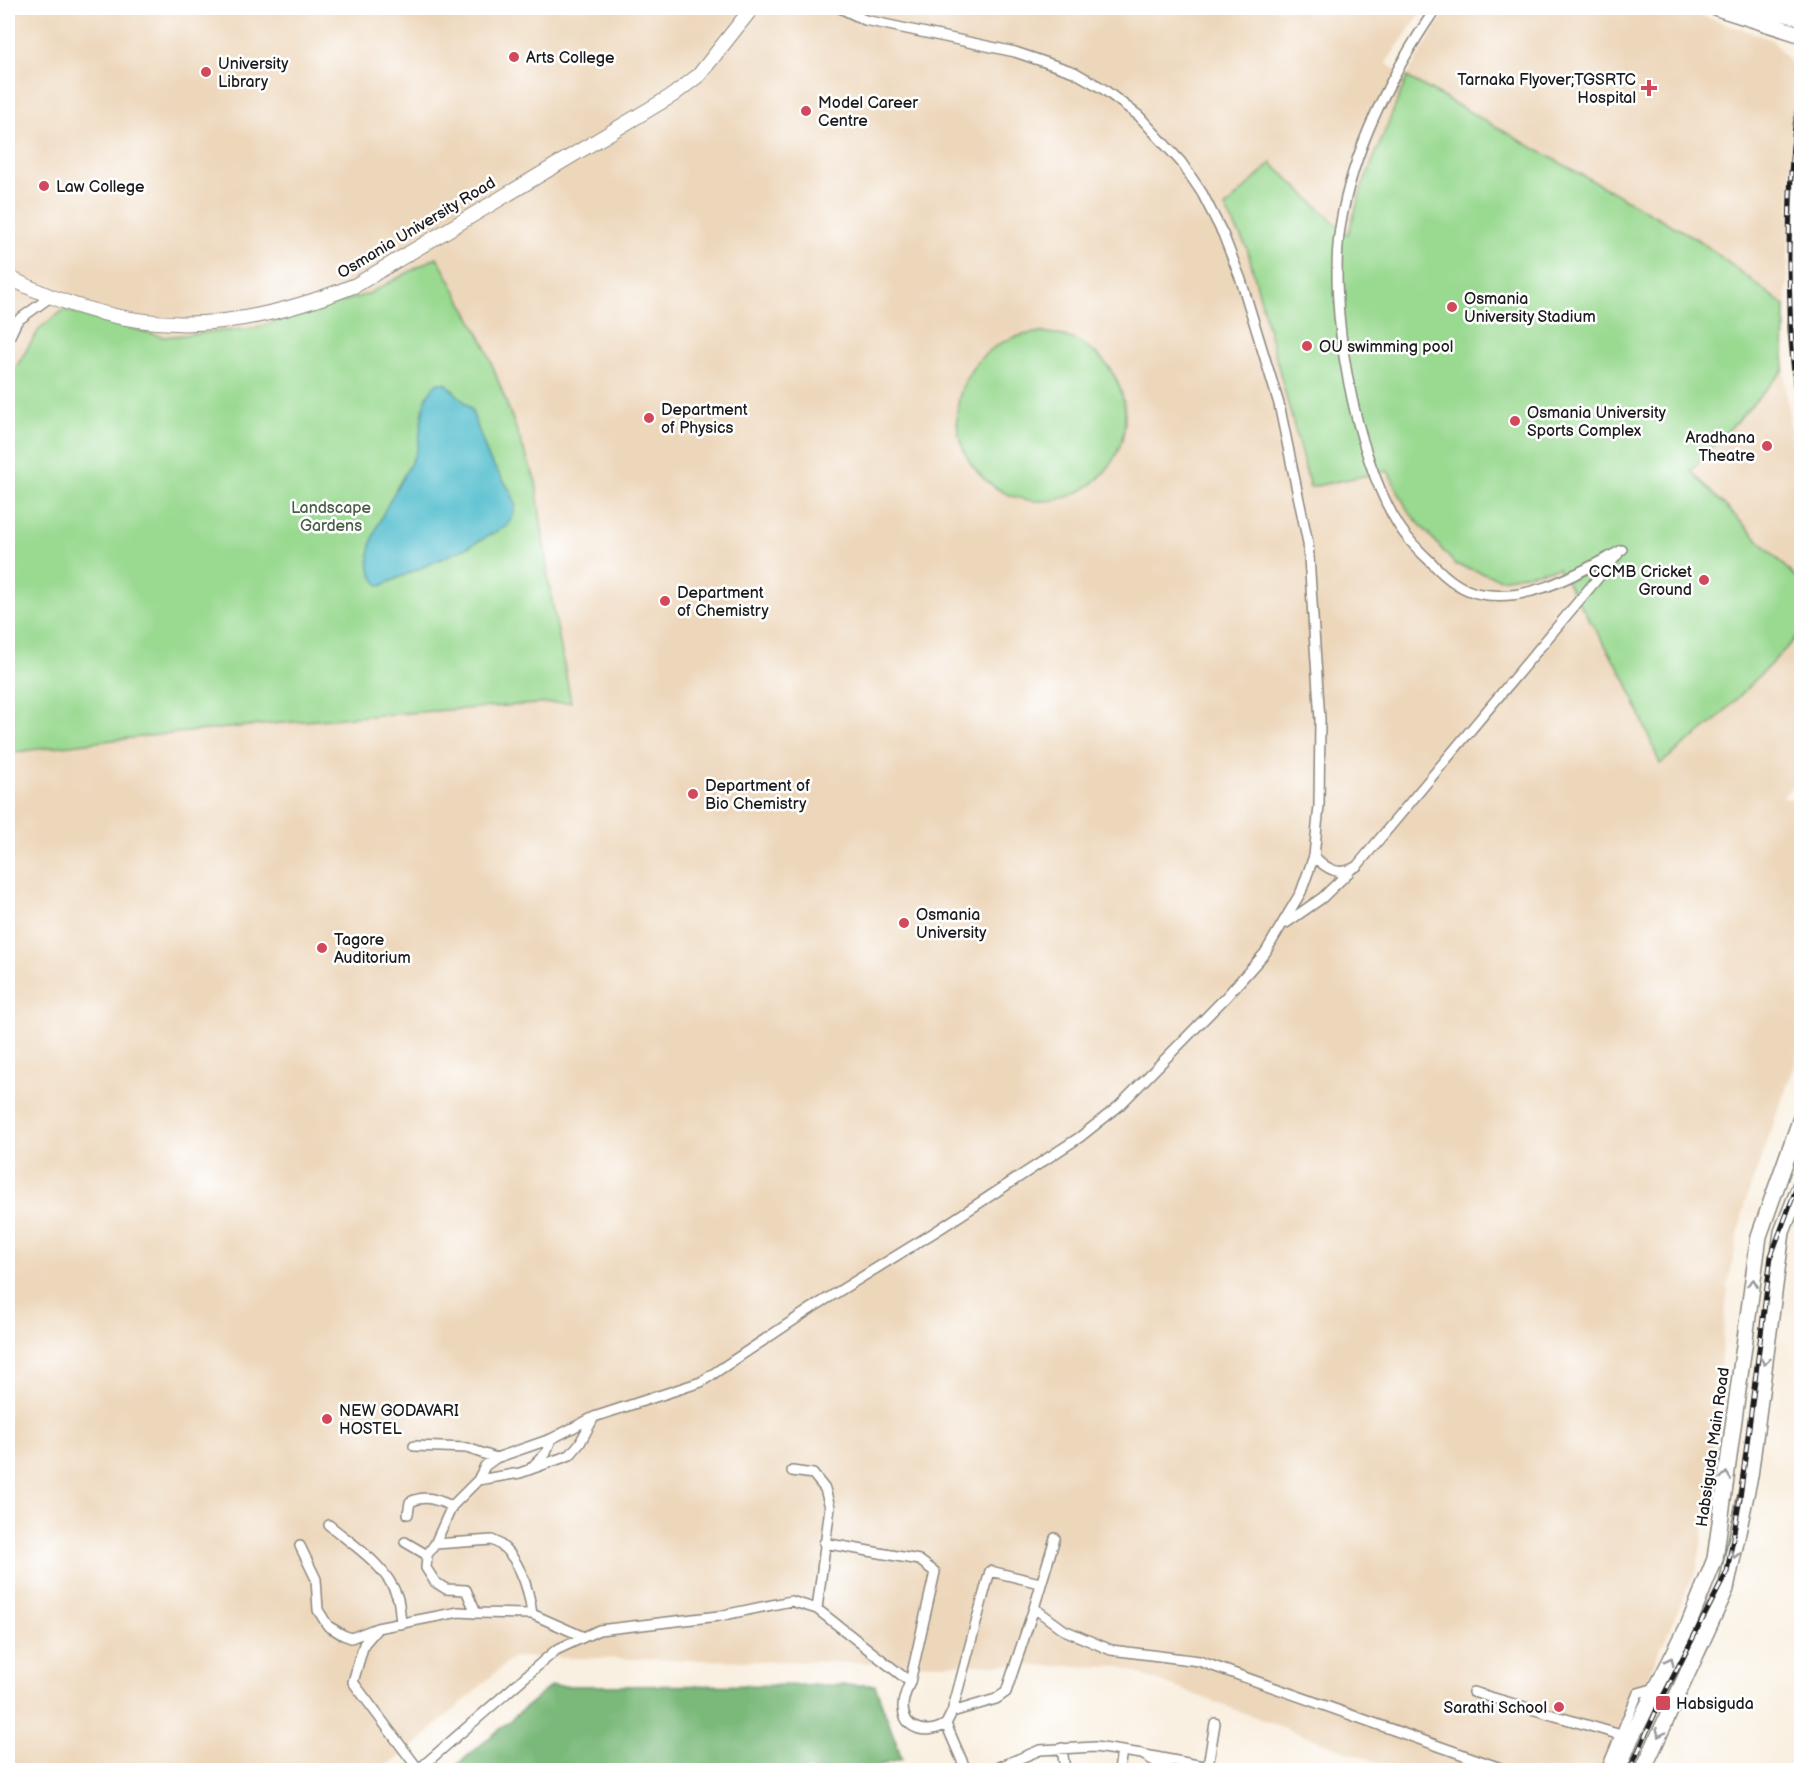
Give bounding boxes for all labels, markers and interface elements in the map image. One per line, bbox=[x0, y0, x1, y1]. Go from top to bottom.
place label: Arts College bbox=[526, 49, 615, 68]
marker: Arts College bbox=[507, 50, 521, 64]
place label: University Library bbox=[218, 55, 289, 92]
marker: University Library bbox=[199, 65, 213, 79]
place label: Tarnaka Flyover;TGSRTC Hospital bbox=[1457, 71, 1636, 108]
marker: Tarnaka Flyover;TGSRTC Hospital bbox=[1640, 79, 1658, 97]
place label: Model Career Centre bbox=[818, 94, 918, 131]
marker: Model Career Centre bbox=[799, 104, 813, 118]
street label: Osmania University Road bbox=[334, 174, 499, 283]
place label: Law College bbox=[56, 178, 145, 197]
marker: Law College bbox=[37, 179, 51, 193]
place label: Osmania University Stadium bbox=[1464, 290, 1596, 327]
marker: Osmania University Stadium bbox=[1445, 300, 1459, 314]
place label: OU swimming pool bbox=[1319, 338, 1453, 357]
marker: OU swimming pool bbox=[1300, 339, 1314, 353]
place label: Department of Physics bbox=[661, 401, 748, 438]
place label: Osmania University Sports Complex bbox=[1527, 404, 1667, 441]
marker: Department of Physics bbox=[642, 411, 656, 425]
marker: Osmania University Sports Complex bbox=[1508, 414, 1522, 428]
place label: Aradhana Theatre bbox=[1686, 429, 1756, 466]
marker: Aradhana Theatre bbox=[1760, 439, 1774, 453]
park label: Landscape Gardens bbox=[291, 499, 372, 536]
place label: CCMB Cricket Ground bbox=[1589, 563, 1692, 600]
marker: CCMB Cricket Ground bbox=[1697, 573, 1711, 587]
place label: Department of Chemistry bbox=[677, 584, 769, 621]
marker: Department of Chemistry bbox=[658, 594, 672, 608]
place label: Department of Bio Chemistry bbox=[705, 777, 810, 814]
marker: Department of Bio Chemistry bbox=[686, 787, 700, 801]
place label: Osmania University bbox=[916, 906, 987, 943]
marker: Osmania University bbox=[897, 916, 911, 930]
place label: Tagore Auditorium bbox=[334, 931, 411, 968]
marker: Tagore Auditorium bbox=[315, 941, 329, 955]
one-way arrow bbox=[1746, 1279, 1758, 1288]
one-way arrow bbox=[1760, 1357, 1772, 1366]
street label: Habsiguda Main Road bbox=[1693, 1366, 1734, 1528]
place label: NEW GODAVARI HOSTEL bbox=[339, 1402, 459, 1439]
marker: NEW GODAVARI HOSTEL bbox=[320, 1412, 334, 1426]
one-way arrow bbox=[1720, 1472, 1732, 1481]
one-way arrow bbox=[1729, 1548, 1742, 1558]
one-way arrow bbox=[1663, 1657, 1674, 1667]
marker: Habsiguda bbox=[1654, 1694, 1672, 1712]
place label: Habsiguda bbox=[1676, 1695, 1754, 1714]
place label: Sarathi School bbox=[1443, 1699, 1547, 1718]
marker: Sarathi School bbox=[1552, 1700, 1566, 1714]
one-way arrow bbox=[1655, 1727, 1667, 1738]

